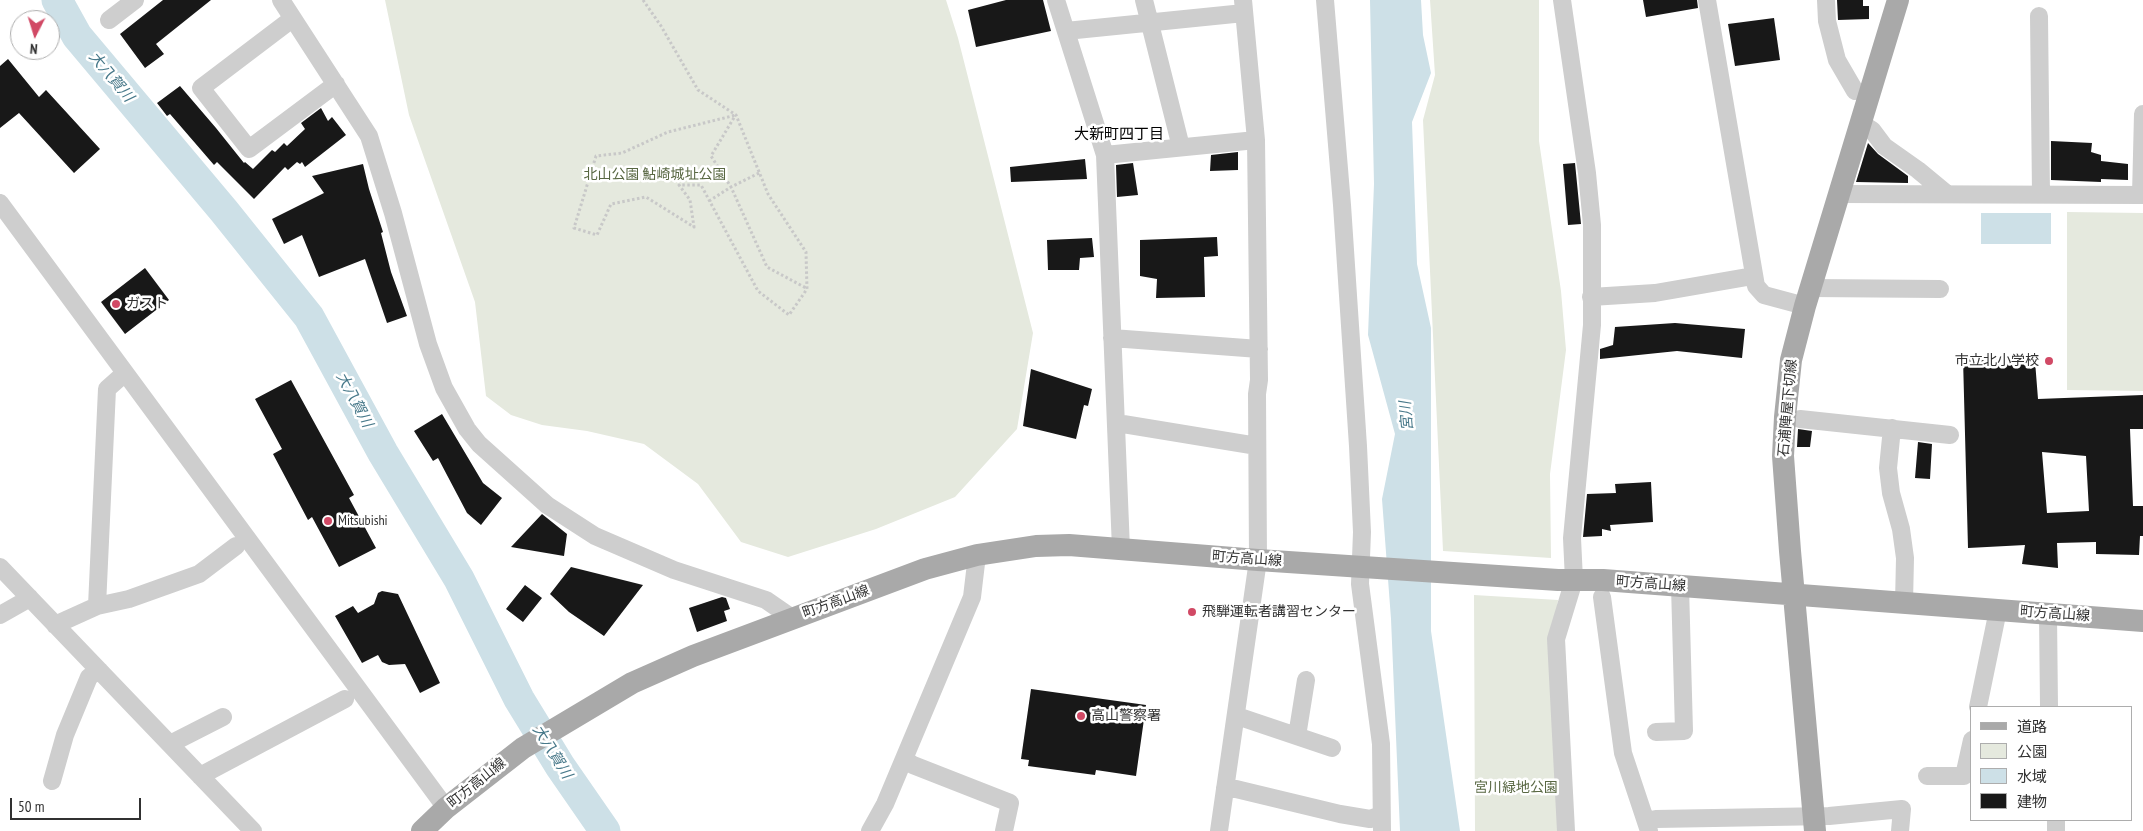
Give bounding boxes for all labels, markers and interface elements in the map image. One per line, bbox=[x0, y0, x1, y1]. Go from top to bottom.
north arrow bbox=[10, 10, 60, 60]
text: N bbox=[29, 40, 38, 58]
water label: 大八賀川 bbox=[85, 48, 137, 106]
district label: 大新町四丁目 bbox=[1074, 126, 1164, 144]
park label: 北山公園 鮎崎城址公園 bbox=[584, 167, 726, 183]
place label: ガスト bbox=[126, 296, 168, 312]
marker: ガスト bbox=[110, 298, 122, 310]
place label: 市立北小学校 bbox=[1955, 353, 2039, 369]
marker: 市立北小学校 bbox=[2043, 355, 2055, 367]
street label: 石浦陣屋下切線 bbox=[1775, 358, 1801, 458]
water label: 大八賀川 bbox=[332, 369, 376, 431]
water label: 宮川 bbox=[1397, 400, 1417, 432]
place label: Mitsubishi bbox=[338, 513, 388, 529]
marker: Mitsubishi bbox=[322, 515, 334, 527]
street label: 町方高山線 bbox=[1211, 548, 1283, 570]
street label: 町方高山線 bbox=[1615, 573, 1687, 595]
street label: 町方高山線 bbox=[800, 582, 872, 622]
street label: 町方高山線 bbox=[2019, 603, 2091, 625]
place label: 飛騨運転者講習センター bbox=[1202, 604, 1356, 620]
marker: 飛騨運転者講習センター bbox=[1186, 606, 1198, 618]
legend bbox=[1970, 706, 2133, 821]
place label: 高山警察署 bbox=[1091, 708, 1161, 724]
marker: 高山警察署 bbox=[1075, 710, 1087, 722]
text: 道路 bbox=[2017, 717, 2047, 736]
water label: 大八賀川 bbox=[528, 722, 576, 782]
text: 公園 bbox=[2017, 742, 2047, 761]
street label: 町方高山線 bbox=[445, 754, 509, 812]
text: 水域 bbox=[2017, 767, 2047, 786]
park label: 宮川緑地公園 bbox=[1474, 780, 1558, 796]
scale bar bbox=[12, 788, 144, 820]
text: 建物 bbox=[2017, 792, 2047, 811]
text: 50 m bbox=[18, 797, 44, 816]

